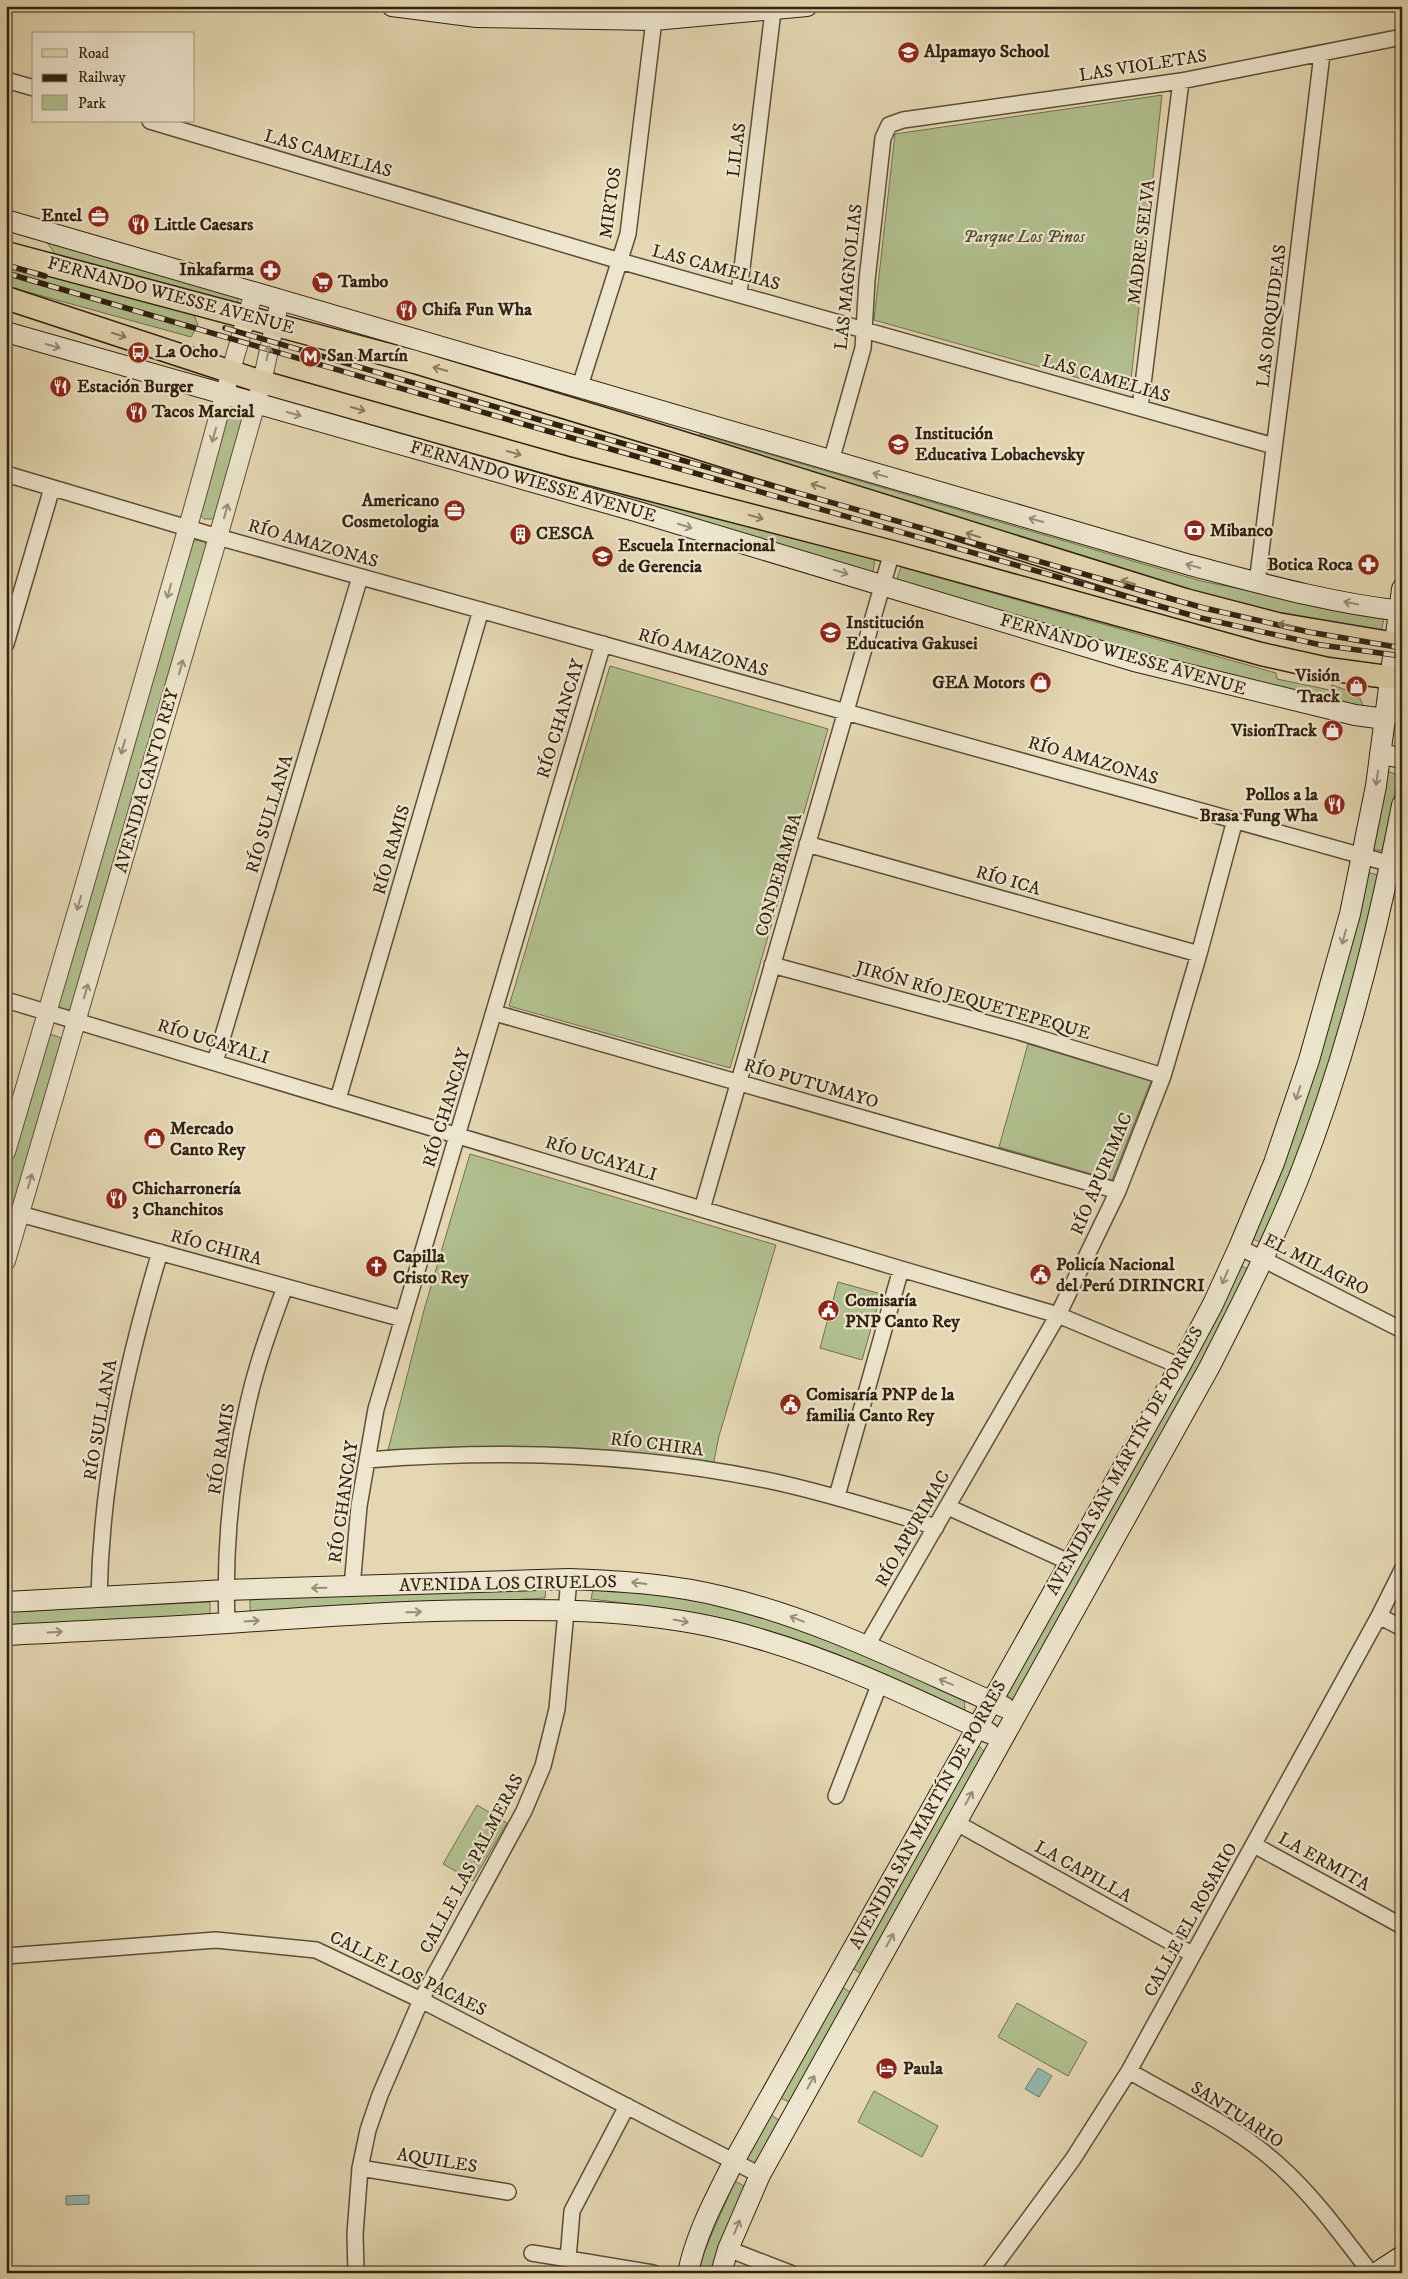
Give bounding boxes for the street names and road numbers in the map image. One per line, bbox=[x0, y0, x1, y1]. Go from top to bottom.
street label: LAS VIOLETAS bbox=[1078, 45, 1208, 87]
street label: LILAS bbox=[723, 122, 751, 178]
street label: LAS CAMELIAS bbox=[262, 125, 394, 183]
street label: MIRTOS bbox=[595, 166, 627, 240]
street label: MADRE SELVA bbox=[1123, 178, 1161, 306]
street label: LAS MAGNOLIAS bbox=[830, 203, 868, 351]
street label: LAS CAMELIAS bbox=[649, 240, 783, 296]
street label: LAS ORQUIDEAS bbox=[1252, 243, 1292, 389]
street label: FERNANDO WIESSE AVENUE bbox=[45, 252, 297, 340]
street label: LAS CAMELIAS bbox=[1040, 350, 1172, 408]
street label: FERNANDO WIESSE AVENUE bbox=[407, 436, 659, 528]
street label: RÍO AMAZONAS bbox=[245, 514, 381, 573]
street label: FERNANDO WIESSE AVENUE bbox=[997, 609, 1249, 701]
street label: RÍO AMAZONAS bbox=[635, 623, 771, 682]
street label: RÍO CHANCAY bbox=[531, 656, 590, 781]
street label: AVENIDA CANTO REY bbox=[110, 686, 184, 876]
street label: RÍO AMAZONAS bbox=[1025, 731, 1161, 790]
street label: RÍO SULLANA bbox=[241, 751, 299, 876]
street label: RÍO RAMIS bbox=[368, 802, 415, 898]
street label: CONDEBAMBA bbox=[751, 810, 807, 939]
street label: RÍO ICA bbox=[973, 860, 1044, 901]
street label: JIRÓN RÍO JEQUETEPEQUE bbox=[851, 955, 1093, 1045]
street label: RÍO UCAYALI bbox=[155, 1014, 272, 1069]
street label: RÍO CHANCAY bbox=[417, 1045, 476, 1170]
street label: RÍO PUTUMAYO bbox=[741, 1053, 881, 1114]
street label: RÍO APURIMAC bbox=[1065, 1109, 1138, 1238]
street label: RÍO UCAYALI bbox=[543, 1131, 660, 1186]
street label: RÍO CHIRA bbox=[168, 1224, 265, 1271]
street label: EL MILAGRO bbox=[1260, 1229, 1372, 1301]
street label: AVENIDA SAN MARTÍN DE PORRES bbox=[1041, 1322, 1208, 1599]
street label: RÍO SULLANA bbox=[79, 1357, 123, 1482]
street label: RÍO RAMIS bbox=[203, 1401, 240, 1496]
street label: RÍO CHIRA bbox=[609, 1427, 706, 1462]
street label: RÍO CHANCAY bbox=[324, 1439, 364, 1565]
street label: RÍO APURIMAC bbox=[870, 1466, 955, 1591]
street label: AVENIDA LOS CIRUELOS bbox=[399, 1571, 617, 1597]
street label: AVENIDA SAN MARTÍN DE PORRES bbox=[844, 1676, 1011, 1953]
street label: CALLE LAS PALMERAS bbox=[415, 1770, 529, 1958]
street label: LA ERMITA bbox=[1274, 1828, 1374, 1897]
street label: LA CAPILLA bbox=[1031, 1836, 1136, 1908]
street label: CALLE EL ROSARIO bbox=[1139, 1839, 1243, 2001]
street label: CALLE LOS PACAES bbox=[326, 1926, 490, 2022]
street label: SANTUARIO bbox=[1186, 2077, 1288, 2153]
street label: AQUILES bbox=[395, 2144, 479, 2178]

